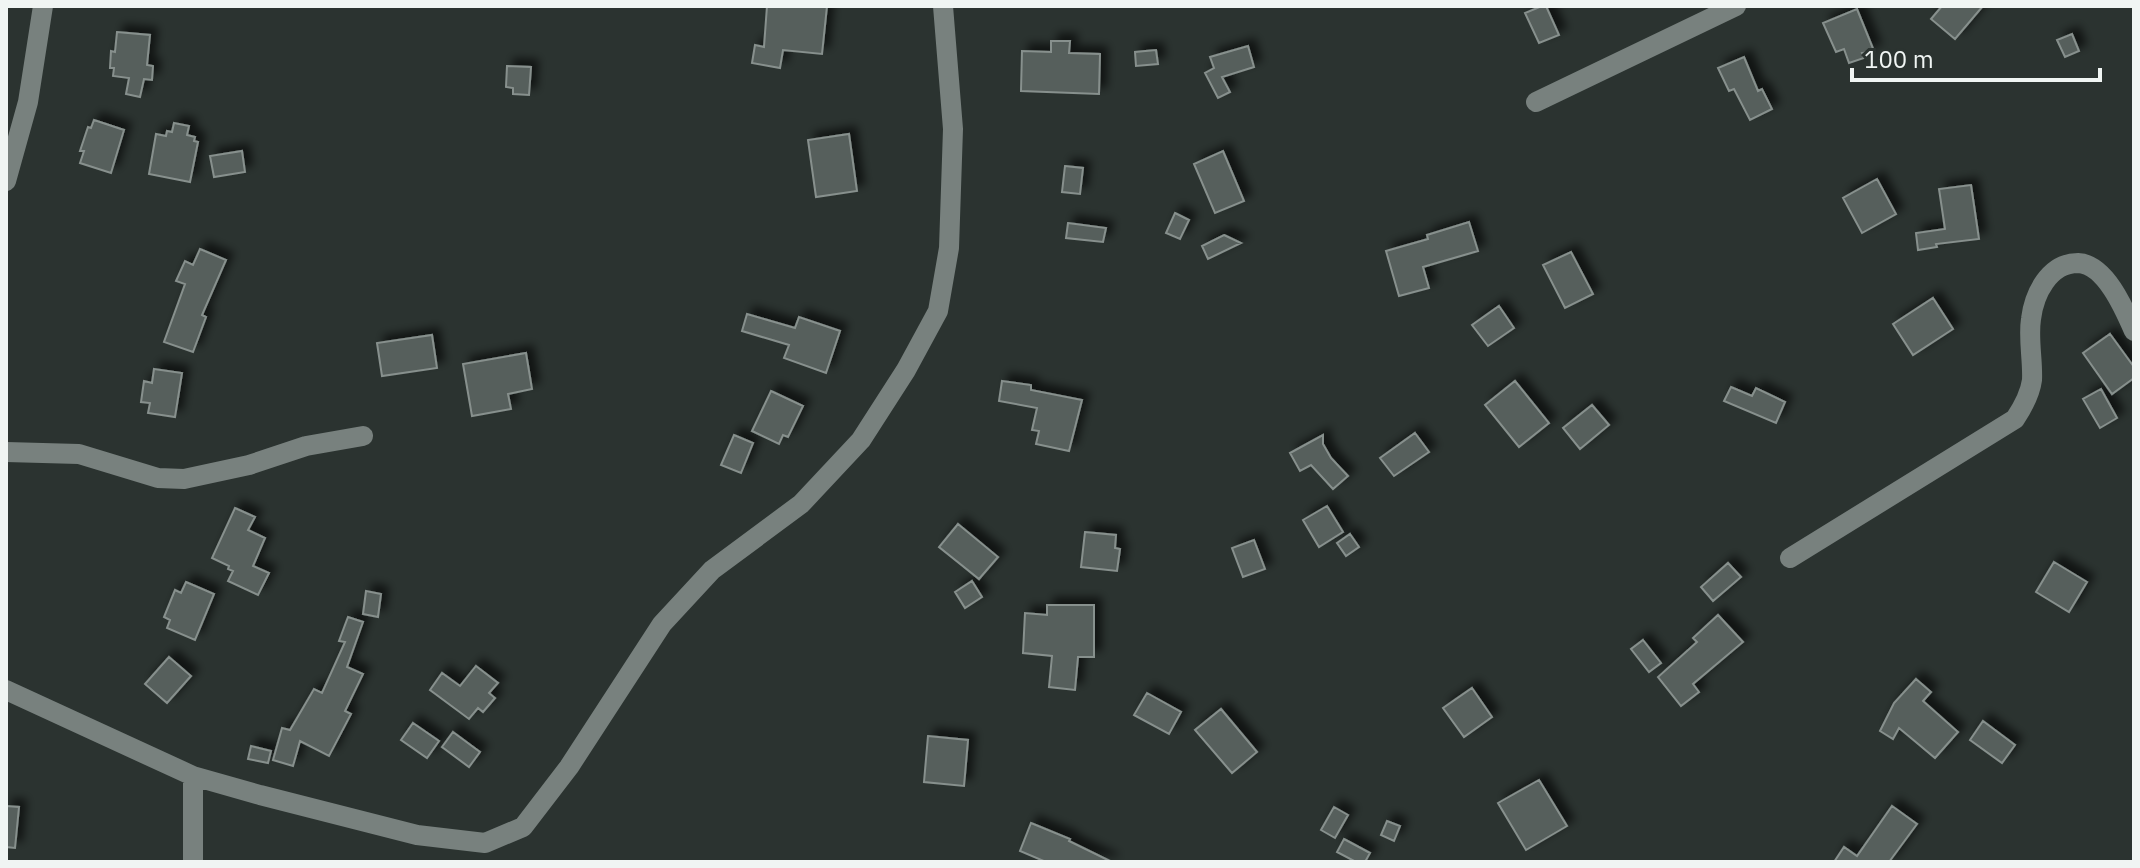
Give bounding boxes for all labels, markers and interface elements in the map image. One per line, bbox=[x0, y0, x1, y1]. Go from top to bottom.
scale bar bbox=[1852, 32, 2100, 82]
text: 100 m bbox=[1864, 43, 1934, 75]

